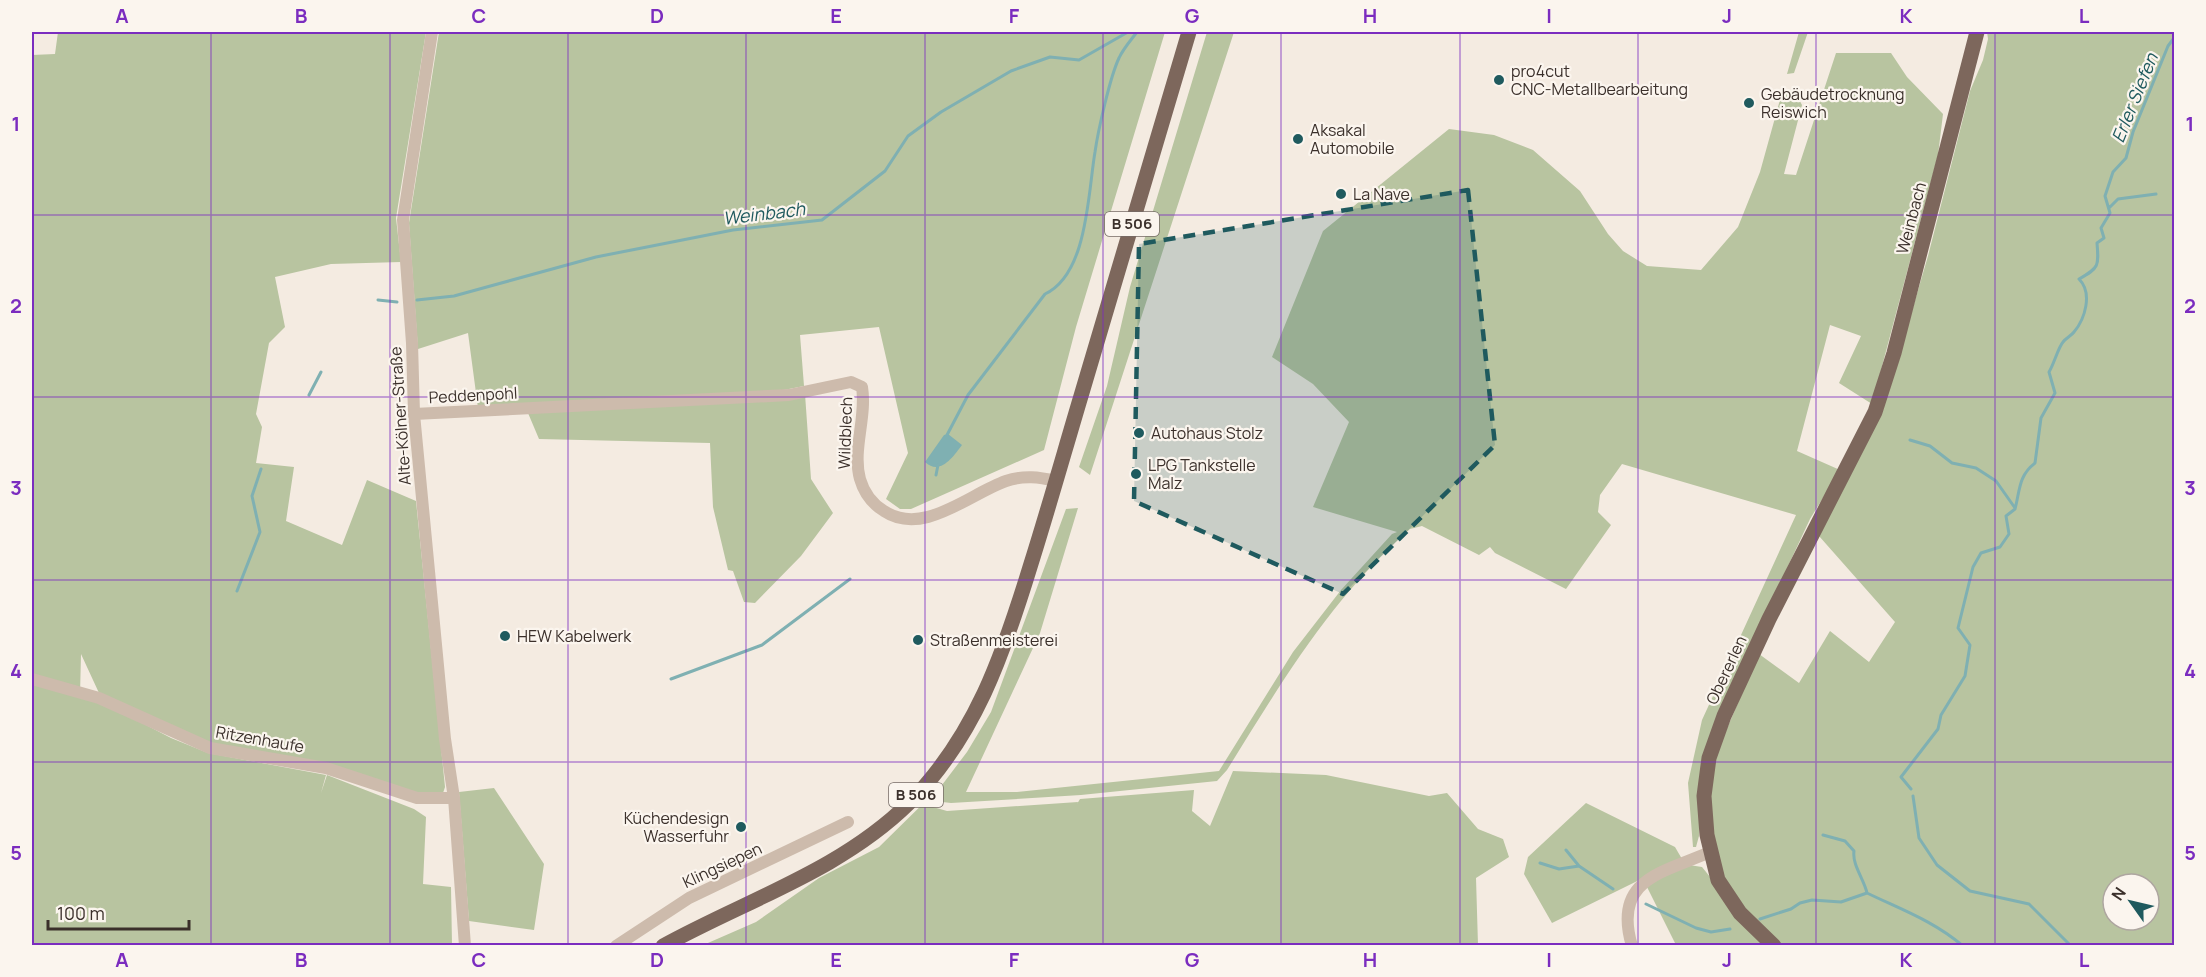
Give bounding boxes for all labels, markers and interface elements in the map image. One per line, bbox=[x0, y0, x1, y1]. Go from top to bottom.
text: A bbox=[115, 2, 129, 29]
text: B bbox=[295, 2, 308, 29]
text: C bbox=[472, 2, 486, 29]
text: D bbox=[650, 2, 664, 29]
text: E bbox=[830, 2, 842, 29]
text: F bbox=[1009, 2, 1020, 29]
text: G bbox=[1185, 2, 1200, 29]
text: H bbox=[1363, 2, 1377, 29]
text: I bbox=[1546, 2, 1552, 29]
text: J bbox=[1722, 2, 1732, 29]
text: K bbox=[1900, 2, 1913, 29]
text: L bbox=[2079, 2, 2090, 29]
water label: Erler Siefen bbox=[2105, 48, 2163, 146]
place label: pro4cut CNC-Metallbearbeitung bbox=[1511, 60, 1688, 100]
marker: pro4cut CNC-Metallbearbeitung bbox=[1492, 73, 1506, 87]
place label: Gebäudetrocknung Reiswich bbox=[1761, 83, 1905, 123]
marker: Gebäudetrocknung Reiswich bbox=[1742, 96, 1756, 110]
text: 1 bbox=[12, 110, 20, 137]
text: 1 bbox=[2186, 110, 2194, 137]
place label: Aksakal Automobile bbox=[1310, 119, 1394, 159]
marker: Aksakal Automobile bbox=[1291, 132, 1305, 146]
street label: Weinbach bbox=[1891, 180, 1931, 256]
place label: La Nave bbox=[1353, 183, 1410, 205]
marker: La Nave bbox=[1334, 187, 1348, 201]
water label: Weinbach bbox=[721, 196, 808, 230]
road number: B 506 bbox=[1105, 212, 1159, 236]
text: 2 bbox=[10, 292, 22, 319]
text: 2 bbox=[2184, 292, 2196, 319]
street label: Alte-Kölner-Straße bbox=[384, 346, 416, 486]
street label: Peddenpohl bbox=[428, 382, 518, 408]
street label: Wildblech bbox=[833, 396, 857, 470]
place label: Autohaus Stolz bbox=[1151, 422, 1263, 444]
marker: Autohaus Stolz bbox=[1132, 426, 1146, 440]
place label: LPG Tankstelle Malz bbox=[1148, 454, 1256, 494]
marker: LPG Tankstelle Malz bbox=[1129, 467, 1143, 481]
text: 3 bbox=[10, 474, 22, 501]
text: 3 bbox=[2184, 474, 2196, 501]
place label: HEW Kabelwerk bbox=[517, 625, 632, 647]
marker: HEW Kabelwerk bbox=[498, 629, 512, 643]
place label: Straßenmeisterei bbox=[930, 629, 1058, 651]
street label: Obererlen bbox=[1701, 632, 1751, 708]
marker: Straßenmeisterei bbox=[911, 633, 925, 647]
text: 4 bbox=[10, 657, 22, 684]
text: 4 bbox=[2184, 657, 2196, 684]
street label: Ritzenhaufe bbox=[214, 720, 306, 758]
road number: B 506 bbox=[889, 783, 943, 807]
place label: Küchendesign Wasserfuhr bbox=[624, 807, 729, 847]
marker: Küchendesign Wasserfuhr bbox=[734, 820, 748, 834]
street label: Klingsiepen bbox=[679, 837, 765, 893]
text: 5 bbox=[10, 839, 22, 866]
text: 5 bbox=[2184, 839, 2196, 866]
north arrow bbox=[2101, 872, 2161, 932]
text: N bbox=[2106, 883, 2131, 905]
scale bar bbox=[48, 893, 189, 931]
text: 100 m bbox=[57, 901, 105, 925]
text: A bbox=[115, 946, 129, 973]
text: B bbox=[295, 946, 308, 973]
text: C bbox=[472, 946, 486, 973]
text: D bbox=[650, 946, 664, 973]
text: E bbox=[830, 946, 842, 973]
text: F bbox=[1009, 946, 1020, 973]
text: G bbox=[1185, 946, 1200, 973]
text: H bbox=[1363, 946, 1377, 973]
text: I bbox=[1546, 946, 1552, 973]
text: J bbox=[1722, 946, 1732, 973]
text: K bbox=[1900, 946, 1913, 973]
text: L bbox=[2079, 946, 2090, 973]

